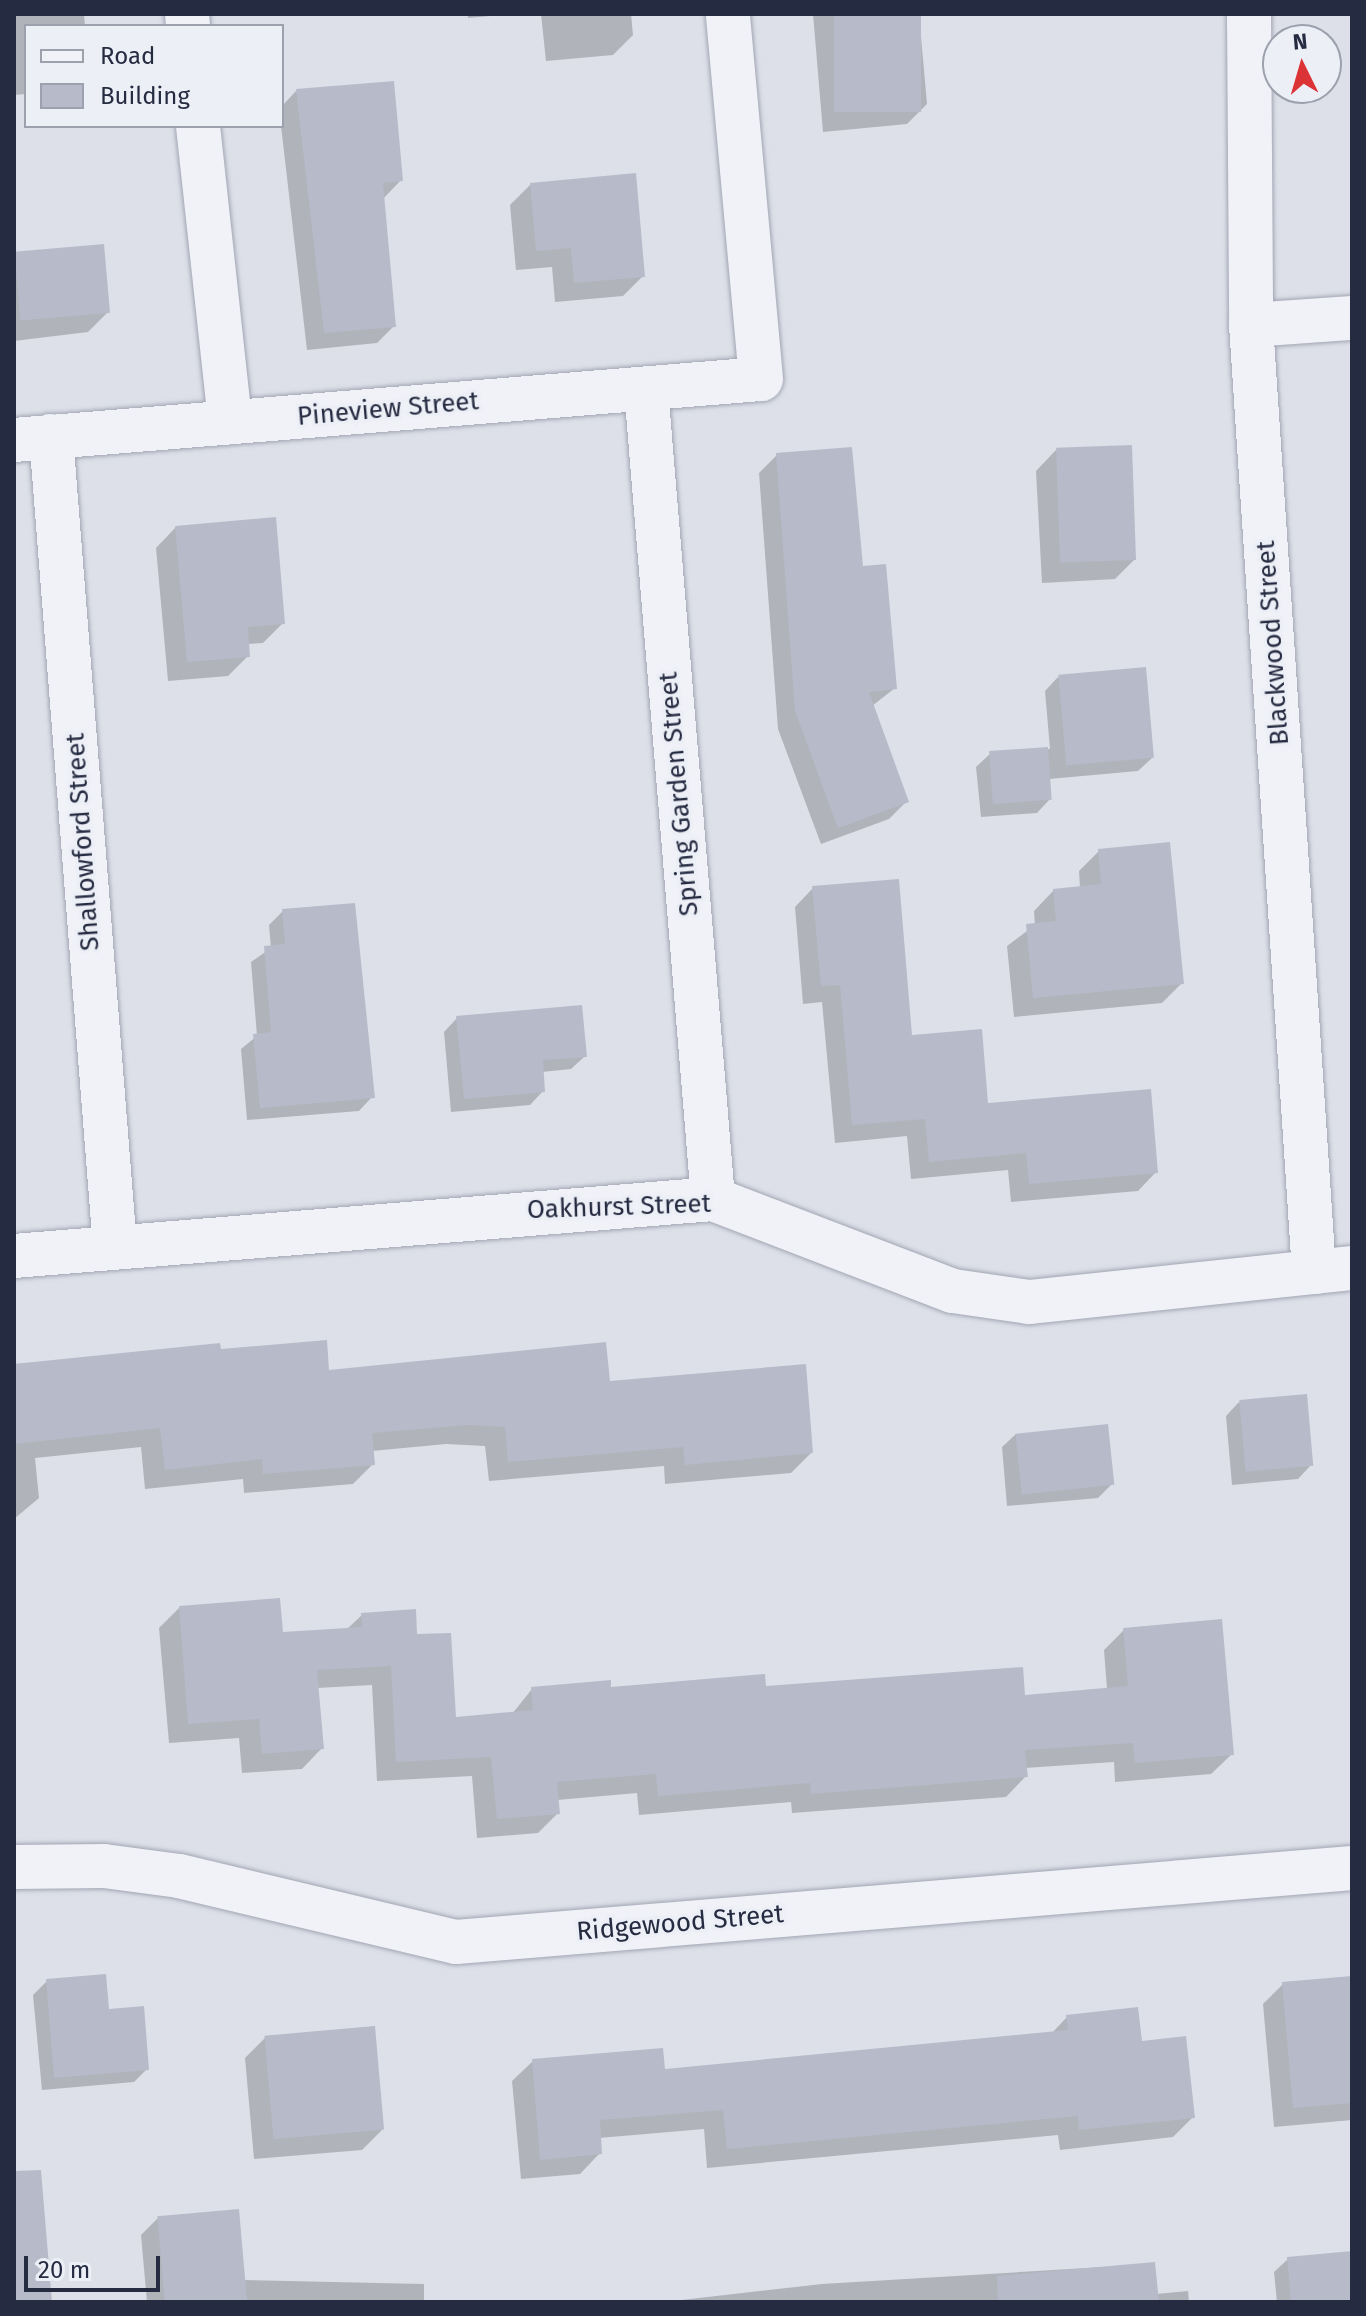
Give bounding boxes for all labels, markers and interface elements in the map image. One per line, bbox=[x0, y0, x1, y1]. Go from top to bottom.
legend bbox=[24, 24, 284, 128]
north arrow bbox=[1262, 24, 1342, 104]
text: N bbox=[1292, 28, 1308, 56]
text: Road bbox=[100, 42, 155, 70]
text: Building bbox=[100, 82, 190, 110]
street label: Pineview Street bbox=[296, 386, 480, 432]
street label: Blackwood Street bbox=[1250, 540, 1296, 746]
street label: Spring Garden Street bbox=[653, 671, 705, 917]
street label: Shallowford Street bbox=[60, 732, 106, 952]
street label: Oakhurst Street bbox=[526, 1188, 712, 1226]
street label: Ridgewood Street bbox=[575, 1898, 785, 1948]
scale bar bbox=[28, 2240, 164, 2290]
text: 20 m bbox=[38, 2256, 90, 2284]

